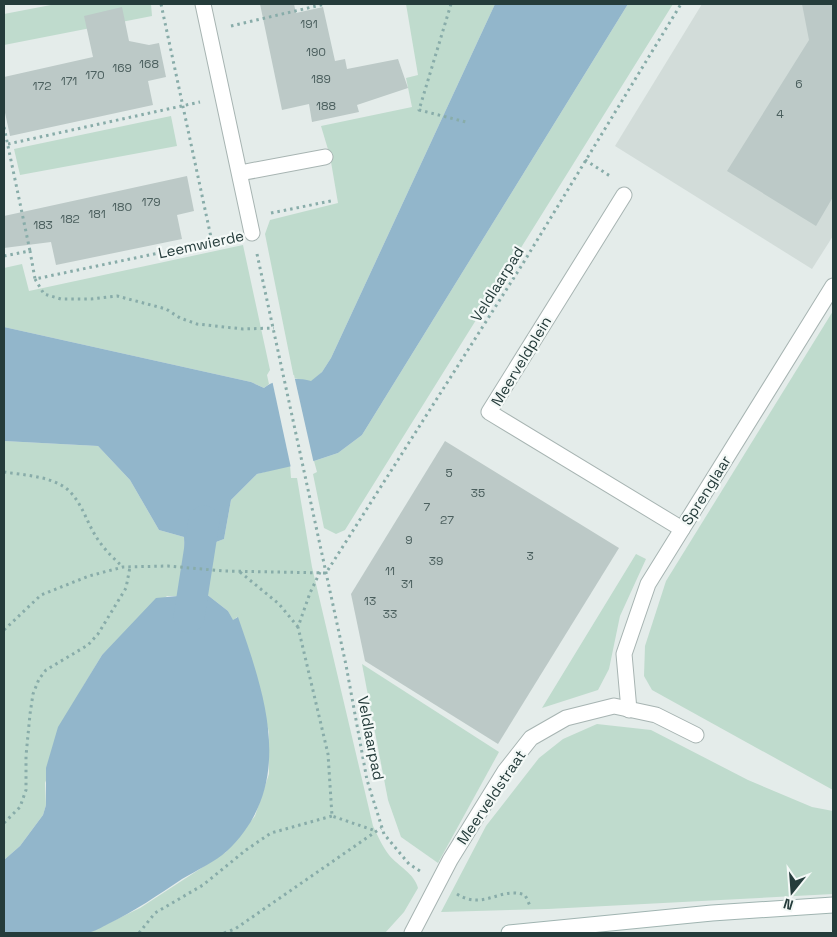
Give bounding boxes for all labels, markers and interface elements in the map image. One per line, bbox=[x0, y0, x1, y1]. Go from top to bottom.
house number: 191 bbox=[300, 16, 318, 32]
house number: 190 bbox=[306, 44, 326, 60]
house number: 168 bbox=[139, 56, 159, 72]
house number: 169 bbox=[112, 60, 132, 76]
house number: 170 bbox=[85, 67, 105, 83]
house number: 189 bbox=[311, 71, 331, 87]
house number: 171 bbox=[61, 73, 77, 89]
house number: 6 bbox=[795, 76, 803, 92]
house number: 172 bbox=[33, 78, 51, 94]
house number: 188 bbox=[316, 98, 336, 114]
house number: 4 bbox=[776, 106, 784, 122]
house number: 179 bbox=[141, 194, 161, 210]
house number: 180 bbox=[112, 199, 132, 215]
house number: 181 bbox=[88, 206, 106, 222]
house number: 182 bbox=[60, 211, 80, 227]
house number: 183 bbox=[33, 217, 53, 233]
street label: Leemwierde bbox=[156, 226, 246, 262]
street label: Veldlaarpad bbox=[466, 243, 528, 325]
street label: Meerveldplein bbox=[487, 313, 555, 409]
street label: Sprenglaar bbox=[677, 451, 735, 528]
house number: 5 bbox=[445, 465, 453, 481]
house number: 35 bbox=[471, 485, 485, 501]
house number: 7 bbox=[424, 499, 431, 515]
house number: 27 bbox=[440, 512, 454, 528]
house number: 9 bbox=[405, 532, 413, 548]
house number: 3 bbox=[526, 548, 534, 564]
house number: 39 bbox=[429, 553, 443, 569]
house number: 11 bbox=[385, 563, 395, 579]
house number: 31 bbox=[401, 576, 413, 592]
house number: 13 bbox=[364, 593, 376, 609]
house number: 33 bbox=[383, 606, 397, 622]
street label: Veldlaarpad bbox=[354, 694, 388, 782]
street label: Meerveldstraat bbox=[452, 746, 530, 848]
north arrow bbox=[767, 867, 817, 917]
text: N bbox=[781, 894, 795, 914]

